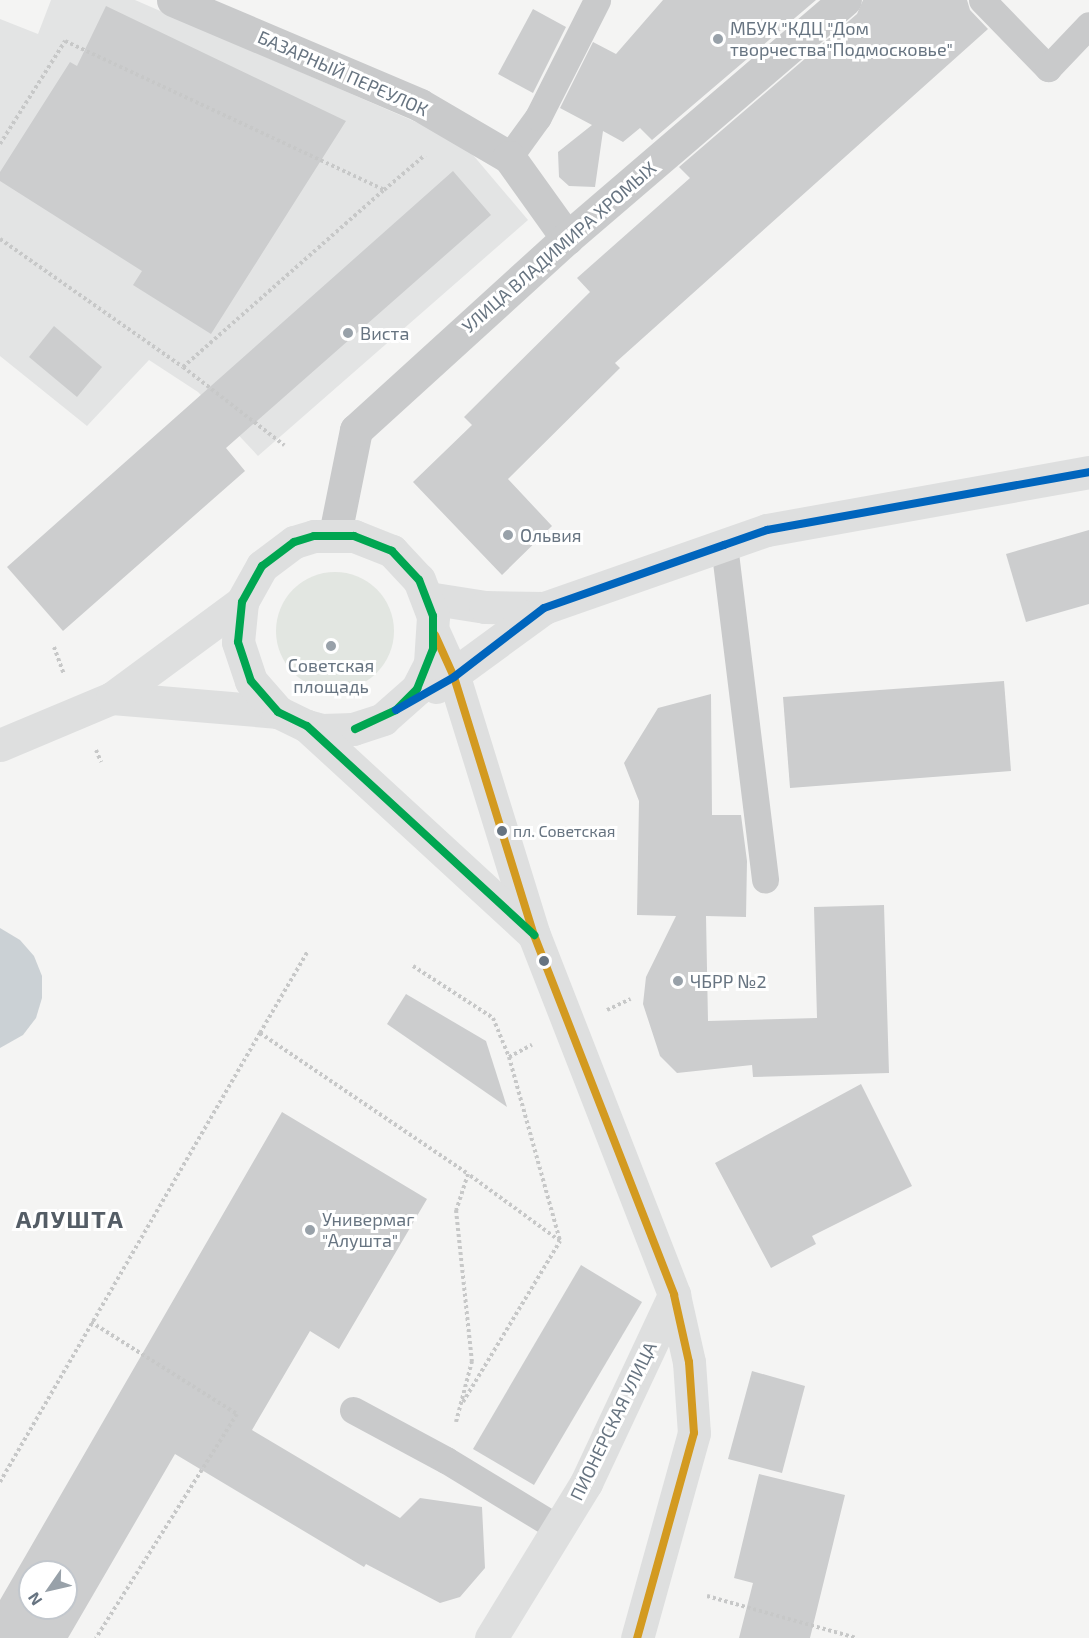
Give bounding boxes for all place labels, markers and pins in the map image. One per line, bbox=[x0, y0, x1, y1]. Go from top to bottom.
place label: МБУК "КДЦ "Дом творчества"Подмосковье" bbox=[730, 18, 953, 60]
marker: МБУК "КДЦ "Дом творчества"Подмосковье" bbox=[711, 32, 725, 46]
place label: Виста bbox=[360, 322, 409, 344]
marker: Виста bbox=[341, 326, 355, 340]
place label: Ольвия bbox=[520, 524, 582, 546]
marker: Ольвия bbox=[501, 528, 515, 542]
marker: Советская площадь bbox=[324, 639, 338, 653]
place label: Советская площадь bbox=[288, 655, 374, 698]
place label: пл. Советская bbox=[513, 821, 615, 841]
marker: пл. Советская bbox=[496, 825, 508, 837]
unlabelled marker bbox=[538, 955, 550, 967]
place label: ЧБРР №2 bbox=[690, 970, 767, 992]
marker: ЧБРР №2 bbox=[671, 974, 685, 988]
place label: Универмаг "Алушта" bbox=[322, 1209, 415, 1252]
marker: Универмаг "Алушта" bbox=[303, 1223, 317, 1237]

